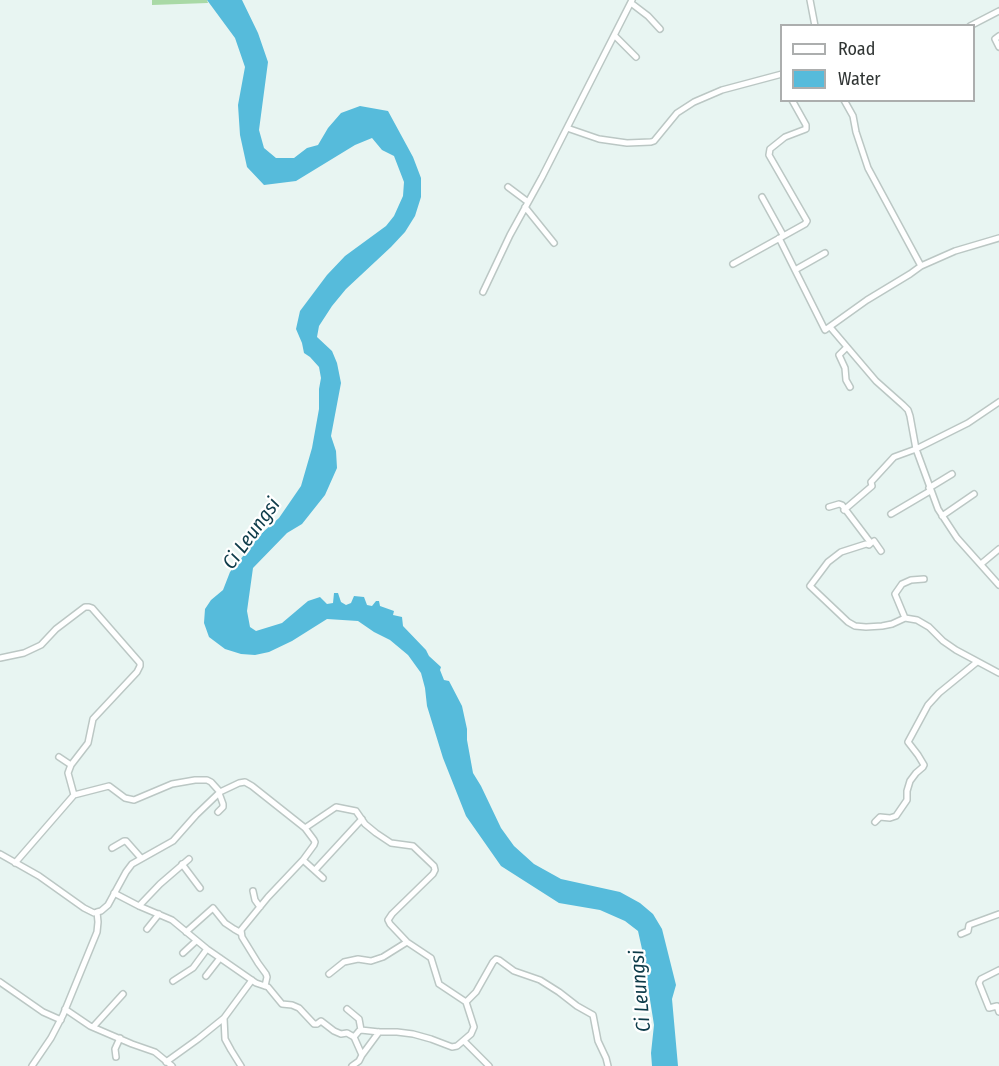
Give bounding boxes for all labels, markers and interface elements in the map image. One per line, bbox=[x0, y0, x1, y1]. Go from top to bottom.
legend bbox=[780, 24, 975, 102]
text: Road bbox=[838, 38, 875, 60]
text: Water bbox=[838, 68, 881, 90]
water label: Ci Leungsi bbox=[218, 494, 286, 574]
water label: Ci Leungsi bbox=[625, 949, 657, 1033]

